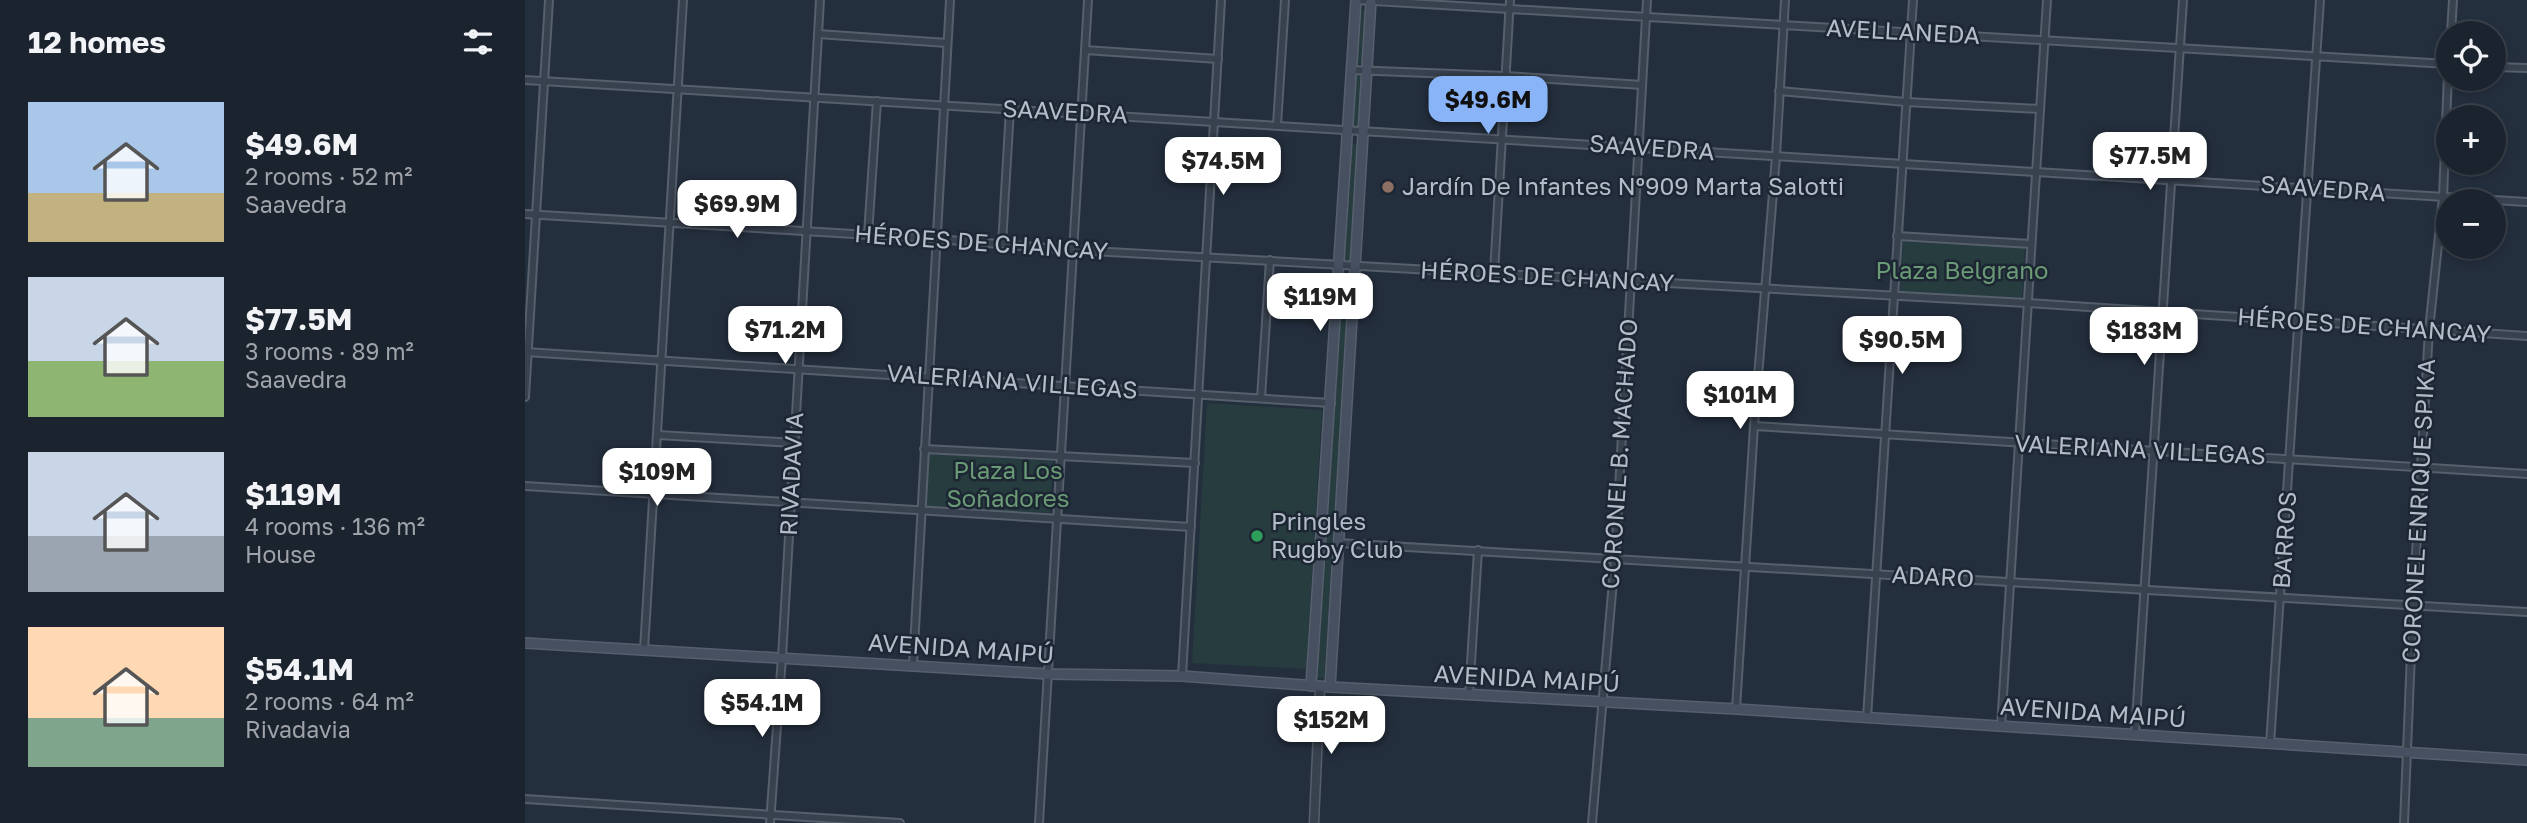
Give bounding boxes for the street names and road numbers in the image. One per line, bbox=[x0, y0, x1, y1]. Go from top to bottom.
street label: AVELLANEDA bbox=[1825, 12, 1981, 49]
street label: SAAVEDRA bbox=[1002, 93, 1129, 128]
street label: SAAVEDRA bbox=[1588, 128, 1716, 165]
street label: SAAVEDRA bbox=[2259, 169, 2387, 206]
street label: HÉROES DE CHANCAY bbox=[853, 218, 1110, 265]
street label: HÉROES DE CHANCAY bbox=[1419, 254, 1675, 297]
street label: HÉROES DE CHANCAY bbox=[2236, 301, 2493, 348]
street label: CORONEL B. MACHADO bbox=[1595, 318, 1642, 590]
street label: VALERIANA VILLEGAS bbox=[886, 357, 1139, 404]
street label: CORONEL ENRIQUE SPIKA bbox=[2395, 358, 2440, 664]
street label: RIVADAVIA bbox=[773, 411, 808, 536]
street label: VALERIANA VILLEGAS bbox=[2014, 427, 2267, 470]
street label: BARROS bbox=[2266, 490, 2301, 590]
street label: ADARO bbox=[1891, 559, 1975, 592]
street label: AVENIDA MAIPÚ bbox=[867, 627, 1055, 668]
street label: AVENIDA MAIPÚ bbox=[1433, 658, 1621, 697]
street label: AVENIDA MAIPÚ bbox=[1999, 691, 2187, 732]

